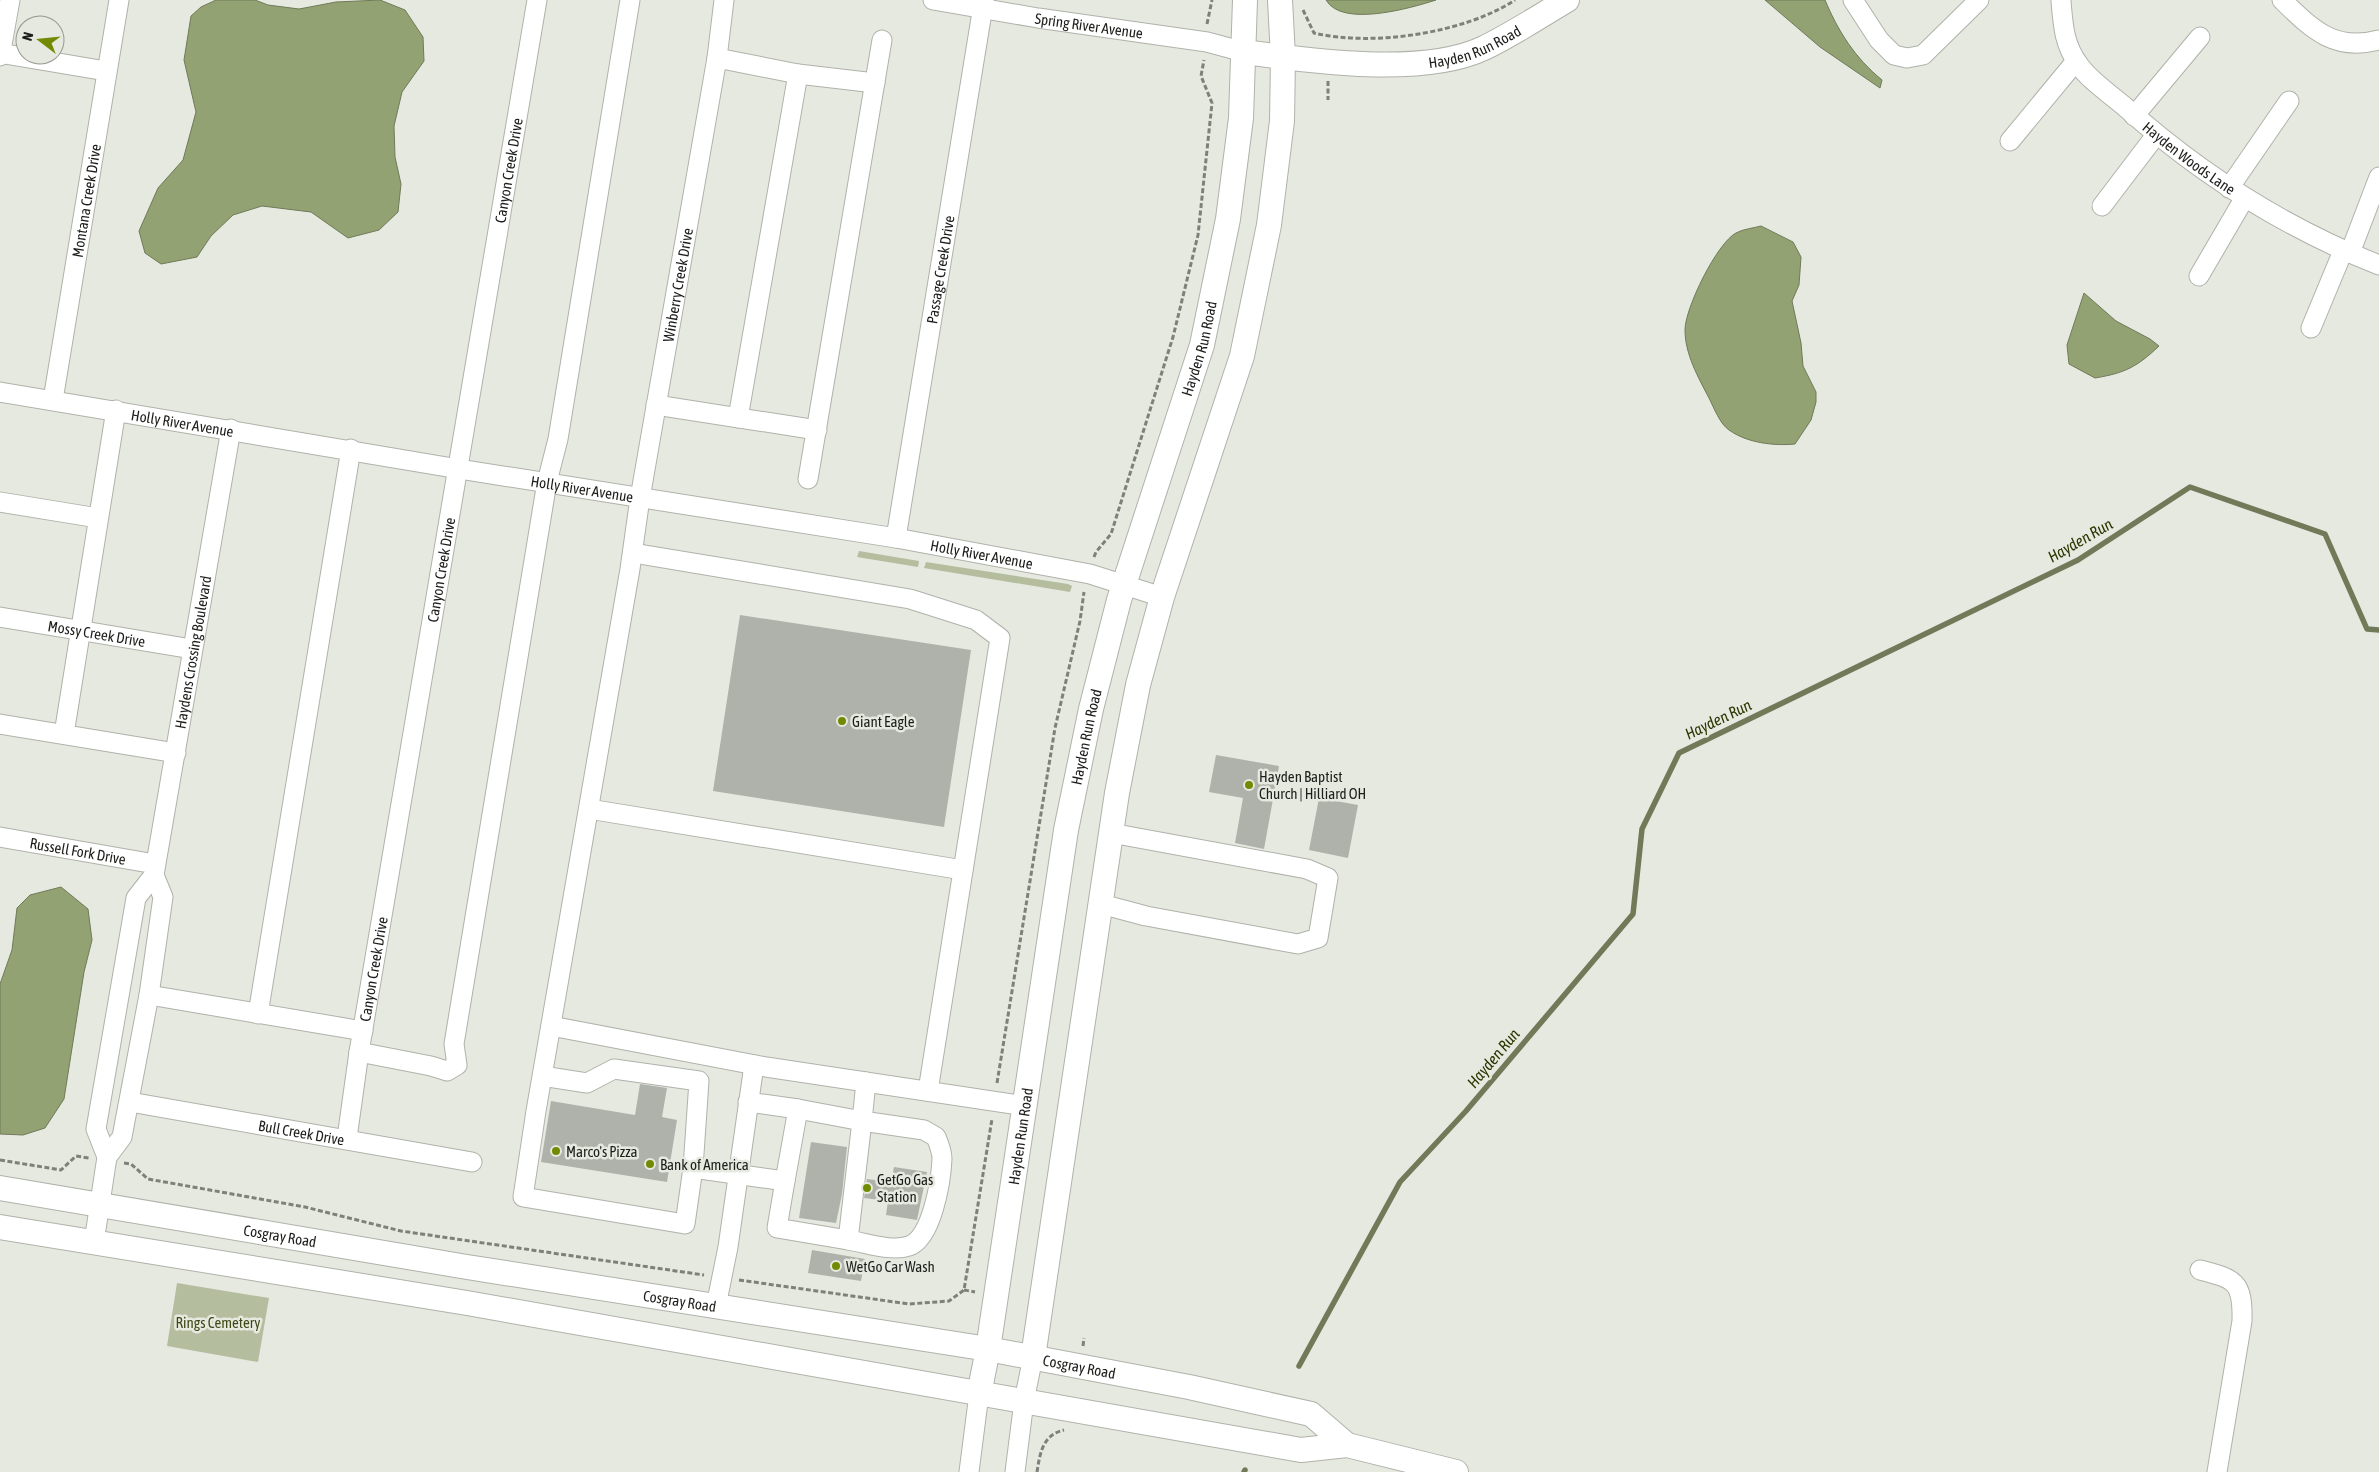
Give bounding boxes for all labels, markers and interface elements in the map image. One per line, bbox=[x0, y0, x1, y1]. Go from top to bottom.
street label: Spring River Avenue bbox=[1034, 9, 1144, 41]
north arrow bbox=[15, 15, 65, 65]
street label: Hayden Run Road bbox=[1427, 22, 1524, 71]
text: N bbox=[19, 30, 36, 43]
street label: Canyon Creek Drive bbox=[491, 116, 525, 224]
street label: Hayden Woods Lane bbox=[2140, 118, 2239, 198]
street label: Montana Creek Drive bbox=[68, 143, 104, 259]
street label: Passage Creek Drive bbox=[923, 214, 957, 325]
street label: Winberry Creek Drive bbox=[659, 226, 696, 343]
street label: Hayden Run Road bbox=[1178, 299, 1219, 398]
street label: Holly River Avenue bbox=[130, 406, 235, 440]
street label: Holly River Avenue bbox=[530, 472, 635, 505]
water label: Hayden Run bbox=[2045, 514, 2116, 567]
street label: Canyon Creek Drive bbox=[423, 516, 458, 623]
street label: Holly River Avenue bbox=[929, 536, 1034, 572]
street label: Haydens Crossing Boulevard bbox=[171, 574, 214, 730]
street label: Mossy Creek Drive bbox=[47, 617, 147, 650]
street label: Hayden Run Road bbox=[1067, 687, 1104, 786]
water label: Hayden Run bbox=[1682, 695, 1755, 744]
place label: Giant Eagle bbox=[852, 713, 915, 730]
marker: Giant Eagle bbox=[836, 715, 848, 727]
place label: Hayden Baptist Church | Hilliard OH bbox=[1259, 768, 1366, 802]
marker: Hayden Baptist Church | Hilliard OH bbox=[1243, 779, 1255, 791]
street label: Russell Fork Drive bbox=[28, 834, 127, 867]
street label: Canyon Creek Drive bbox=[356, 915, 390, 1023]
water label: Hayden Run bbox=[1463, 1025, 1524, 1092]
street label: Hayden Run Road bbox=[1004, 1087, 1036, 1186]
street label: Bull Creek Drive bbox=[257, 1116, 346, 1148]
place label: Marco's Pizza bbox=[566, 1143, 638, 1160]
marker: Marco's Pizza bbox=[550, 1145, 562, 1157]
place label: Bank of America bbox=[660, 1156, 749, 1173]
marker: Bank of America bbox=[644, 1158, 656, 1170]
place label: GetGo Gas Station bbox=[877, 1171, 933, 1205]
marker: GetGo Gas Station bbox=[861, 1182, 873, 1194]
street label: Cosgray Road bbox=[242, 1221, 318, 1250]
place label: WetGo Car Wash bbox=[846, 1258, 935, 1275]
marker: WetGo Car Wash bbox=[830, 1260, 842, 1272]
street label: Cosgray Road bbox=[642, 1286, 717, 1315]
park label: Rings Cemetery bbox=[176, 1314, 260, 1331]
street label: Cosgray Road bbox=[1042, 1351, 1117, 1381]

